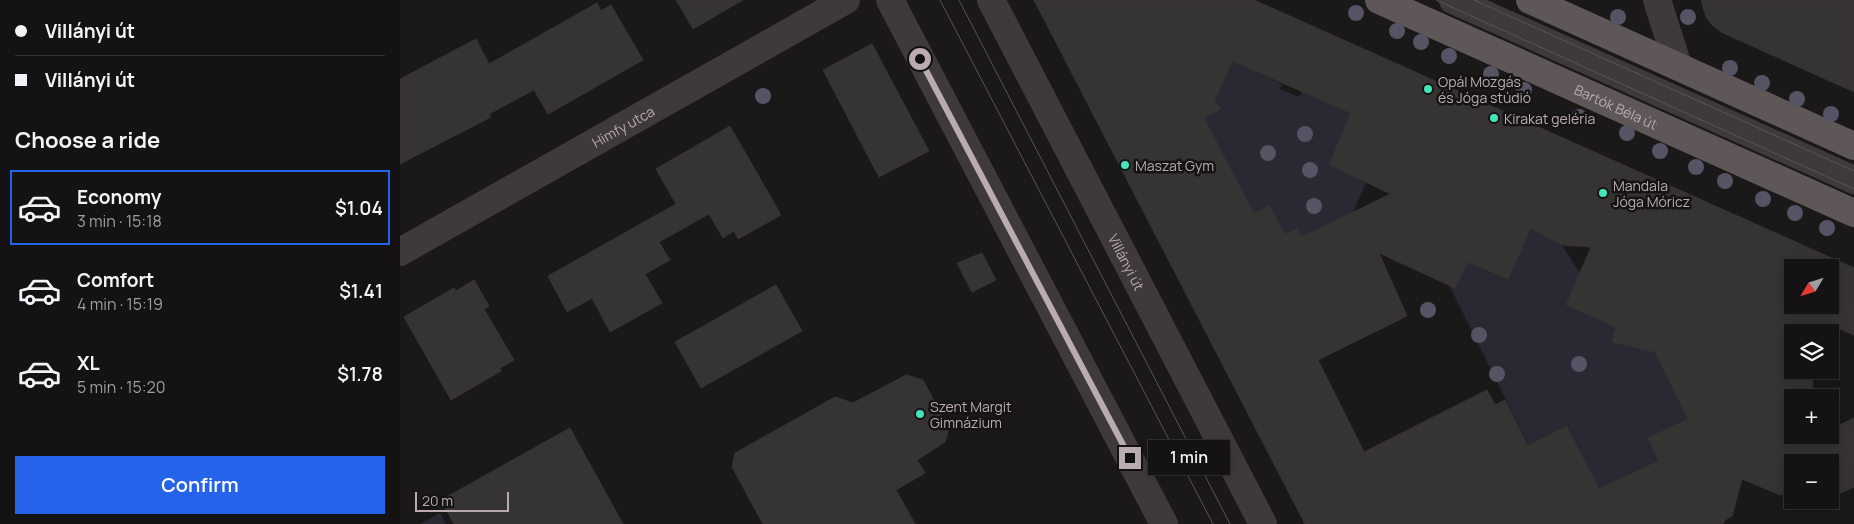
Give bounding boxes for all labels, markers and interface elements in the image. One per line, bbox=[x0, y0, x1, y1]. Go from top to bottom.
text: Villányi út bbox=[45, 18, 135, 44]
route start bbox=[909, 48, 931, 70]
text: Villányi út bbox=[45, 67, 135, 93]
place label: Opál Mozgás és Jóga stúdió bbox=[1438, 72, 1531, 107]
street label: Bartók Béla út bbox=[1572, 79, 1661, 134]
marker: Opál Mozgás és Jóga stúdió bbox=[1422, 83, 1434, 95]
street label: Himfy utca bbox=[588, 101, 658, 151]
place label: Kirakat geléria bbox=[1504, 109, 1595, 128]
marker: Kirakat geléria bbox=[1488, 112, 1500, 124]
text: Choose a ride bbox=[15, 125, 160, 155]
place label: Maszat Gym bbox=[1135, 156, 1214, 175]
marker: Maszat Gym bbox=[1119, 159, 1131, 171]
place label: Mandala Jóga Móricz bbox=[1613, 176, 1690, 211]
text: Economy bbox=[77, 184, 161, 210]
icon: car bbox=[17, 185, 62, 230]
marker: Mandala Jóga Móricz bbox=[1597, 187, 1609, 199]
text: $1.04 bbox=[335, 195, 383, 221]
text: 3 min · 15:18 bbox=[77, 210, 162, 232]
street label: Villányi út bbox=[1104, 230, 1150, 294]
north arrow bbox=[1784, 259, 1839, 314]
map controls bbox=[1784, 259, 1839, 509]
text: Comfort bbox=[77, 267, 154, 293]
icon: car bbox=[17, 268, 62, 313]
text: $1.41 bbox=[339, 278, 383, 304]
text: 4 min · 15:19 bbox=[77, 293, 163, 315]
button: layers bbox=[1784, 324, 1839, 379]
text: XL bbox=[77, 350, 100, 376]
icon: car bbox=[17, 351, 62, 396]
text: $1.78 bbox=[337, 361, 383, 387]
text: 5 min · 15:20 bbox=[77, 376, 165, 398]
button: + bbox=[1784, 389, 1839, 444]
place label: Szent Margit Gimnázium bbox=[930, 397, 1012, 432]
marker: Szent Margit Gimnázium bbox=[914, 408, 926, 420]
callout: 1 min bbox=[1148, 440, 1230, 476]
text: 1 min bbox=[1170, 446, 1208, 468]
route end bbox=[1119, 447, 1141, 469]
button: − bbox=[1784, 454, 1839, 509]
button: Confirm bbox=[15, 456, 385, 514]
scale bar bbox=[415, 489, 509, 512]
text: 20 m bbox=[422, 491, 453, 510]

